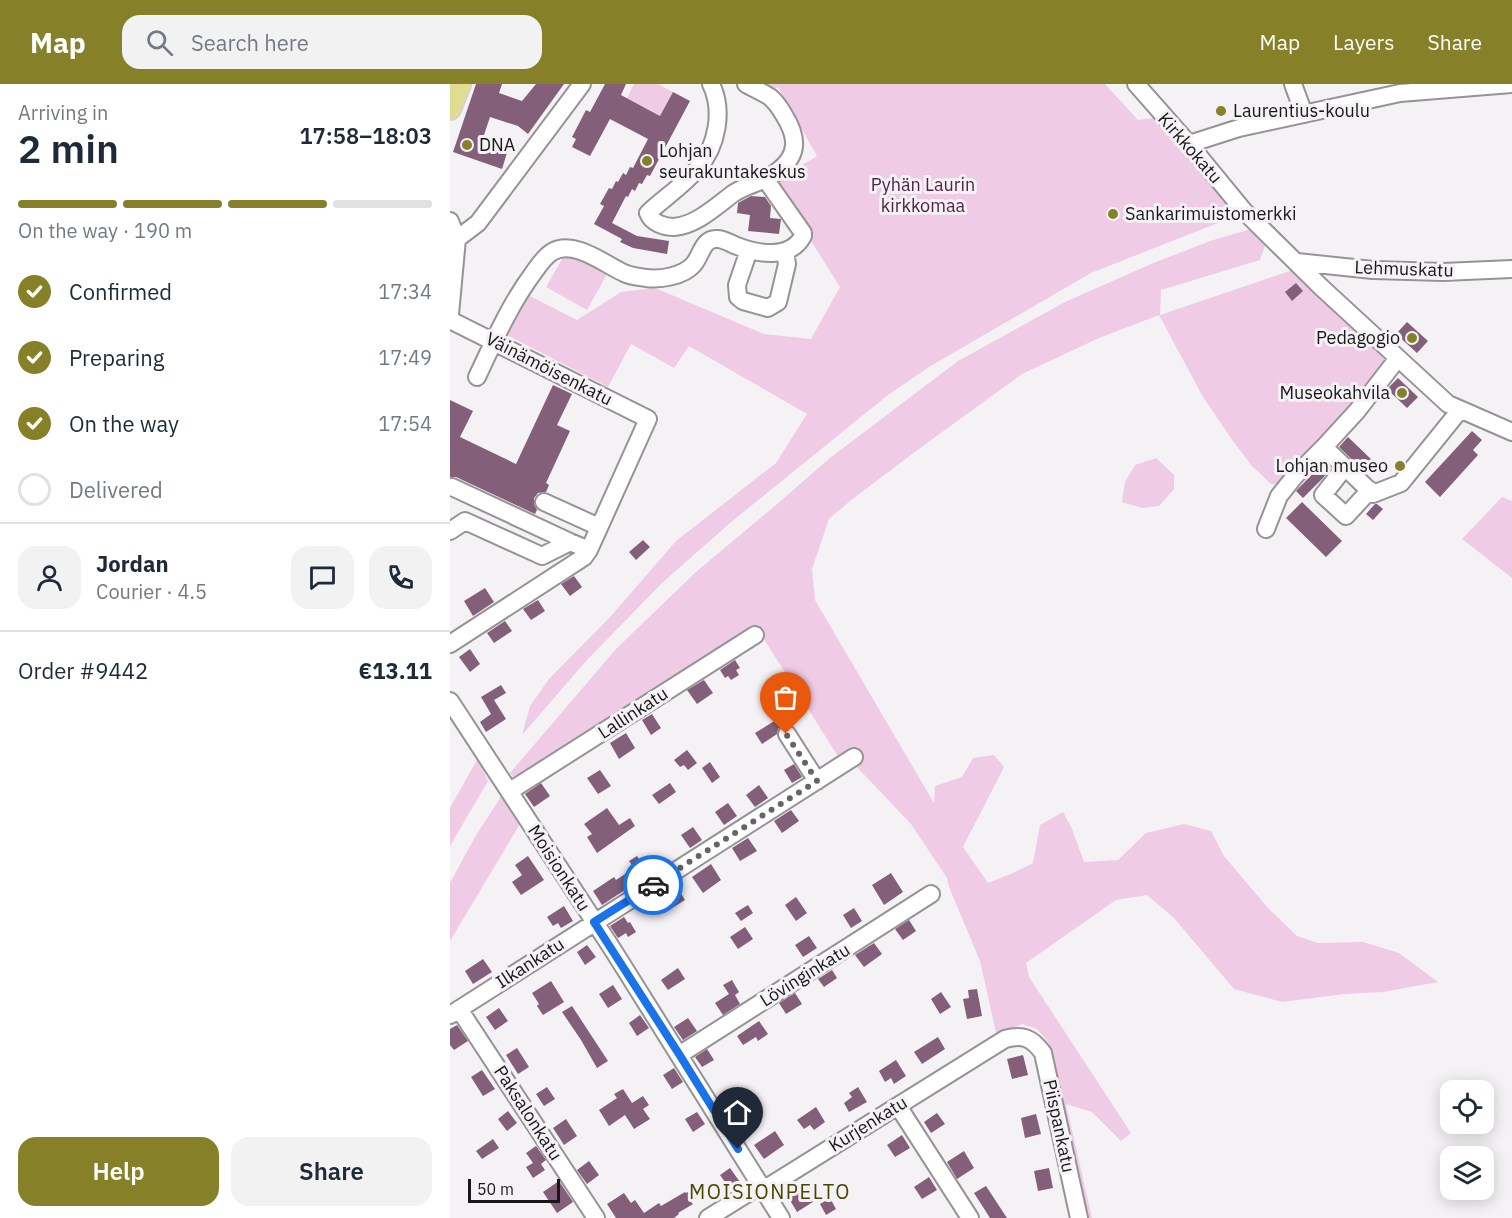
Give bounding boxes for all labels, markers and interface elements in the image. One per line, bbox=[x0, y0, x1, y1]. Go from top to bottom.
search box bbox=[122, 15, 542, 69]
text: Map bbox=[30, 24, 86, 61]
icon: search bbox=[143, 26, 176, 59]
text: Search here bbox=[191, 28, 309, 57]
text: Map bbox=[1260, 28, 1300, 56]
text: Layers bbox=[1333, 28, 1395, 56]
text: Share bbox=[1428, 28, 1482, 56]
text: Arriving in bbox=[18, 99, 108, 126]
place label: Laurentius-koulu bbox=[1233, 99, 1370, 122]
marker: Laurentius-koulu bbox=[1214, 104, 1228, 118]
street label: Kirkkokatu bbox=[1153, 107, 1228, 188]
text: 17:58–18:03 bbox=[299, 121, 432, 150]
text: 2 min bbox=[18, 123, 119, 174]
place label: DNA bbox=[479, 133, 516, 156]
marker: DNA bbox=[460, 138, 474, 152]
place label: Lohjan seurakuntakeskus bbox=[659, 139, 806, 183]
marker: Lohjan seurakuntakeskus bbox=[640, 154, 654, 168]
park label: Pyhän Laurin kirkkomaa bbox=[871, 173, 975, 217]
place label: Sankarimuistomerkki bbox=[1125, 202, 1297, 225]
marker: Sankarimuistomerkki bbox=[1106, 207, 1120, 221]
text: On the way · 190 m bbox=[18, 217, 192, 244]
street label: Lehmuskatu bbox=[1354, 255, 1454, 282]
icon: check bbox=[18, 275, 51, 308]
text: Confirmed bbox=[69, 277, 172, 306]
text: 17:34 bbox=[378, 278, 432, 305]
place label: Pedagogio bbox=[1316, 326, 1400, 349]
street label: Väinämöisenkatu bbox=[482, 327, 616, 410]
marker: Pedagogio bbox=[1405, 331, 1419, 345]
icon: check bbox=[18, 341, 51, 374]
text: Preparing bbox=[69, 343, 164, 372]
text: 17:49 bbox=[378, 344, 432, 371]
place label: Museokahvila bbox=[1279, 381, 1390, 404]
marker: Museokahvila bbox=[1395, 386, 1409, 400]
icon: check bbox=[18, 407, 51, 440]
text: On the way bbox=[69, 409, 179, 438]
text: 17:54 bbox=[378, 410, 432, 437]
place label: Lohjan museo bbox=[1276, 454, 1388, 477]
marker: Lohjan museo bbox=[1393, 459, 1407, 473]
text: Delivered bbox=[69, 475, 163, 504]
button: person bbox=[18, 546, 81, 609]
button: chat bbox=[291, 546, 354, 609]
button: phone bbox=[369, 546, 432, 609]
text: Jordan bbox=[96, 549, 169, 578]
text: Courier · 4.5 bbox=[96, 578, 207, 605]
text: Order #9442 bbox=[18, 656, 148, 685]
text: €13.11 bbox=[359, 656, 432, 685]
pin bbox=[760, 672, 811, 734]
icon: bag bbox=[769, 681, 802, 714]
street label: Lallinkatu bbox=[594, 682, 672, 744]
street label: Moisionkatu bbox=[523, 820, 596, 915]
courier bbox=[623, 855, 683, 915]
icon: car bbox=[637, 869, 670, 902]
street label: Ilkankatu bbox=[491, 932, 568, 993]
street label: Lövinginkatu bbox=[755, 938, 854, 1011]
street label: Paksalonkatu bbox=[489, 1061, 568, 1165]
street label: Piispankatu bbox=[1038, 1077, 1081, 1175]
map controls bbox=[1440, 1080, 1494, 1200]
button: locate bbox=[1440, 1080, 1494, 1134]
pin bbox=[712, 1087, 763, 1149]
street label: Kurjenkatu bbox=[824, 1090, 911, 1157]
icon: home bbox=[721, 1096, 754, 1129]
button: Help bbox=[18, 1137, 219, 1206]
button: Share bbox=[231, 1137, 432, 1206]
button: layers bbox=[1440, 1146, 1494, 1200]
scale bar bbox=[468, 1176, 560, 1204]
district label: MOISIONPELTO bbox=[689, 1178, 851, 1205]
text: 50 m bbox=[477, 1179, 514, 1199]

